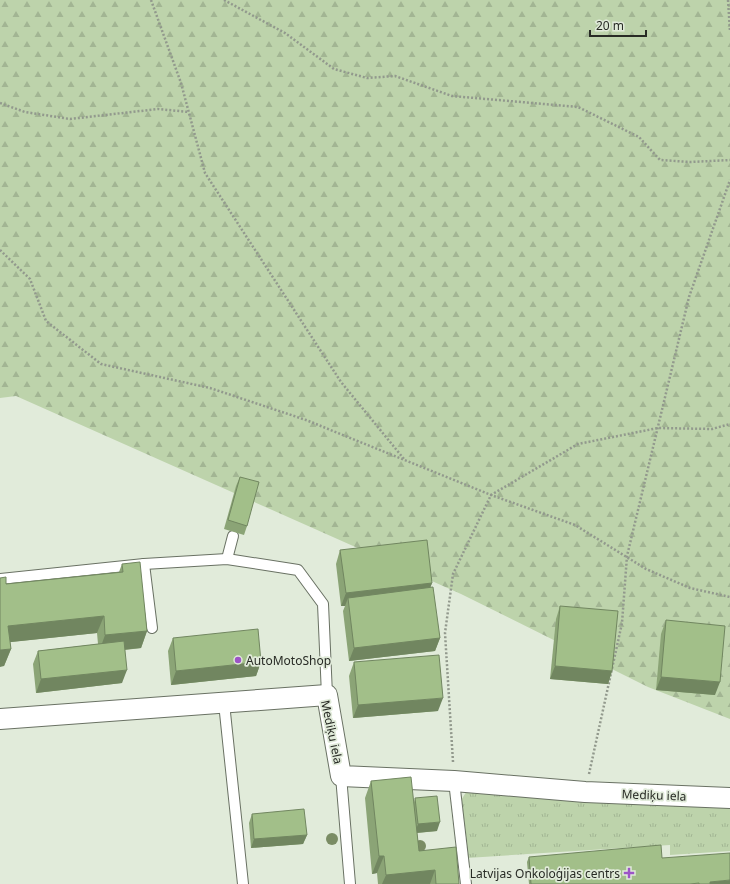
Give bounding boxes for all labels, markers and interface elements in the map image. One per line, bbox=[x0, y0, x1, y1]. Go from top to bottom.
scale bar bbox=[590, 12, 646, 38]
text: 20 m bbox=[596, 17, 624, 34]
place label: AutoMotoShop bbox=[246, 652, 331, 669]
marker: AutoMotoShop bbox=[233, 655, 243, 665]
street label: Mediķu iela bbox=[317, 699, 347, 765]
street label: Mediķu iela bbox=[621, 785, 687, 805]
place label: Latvijas Onkoloģijas centrs bbox=[470, 865, 620, 882]
marker: Latvijas Onkoloģijas centrs bbox=[623, 867, 635, 879]

